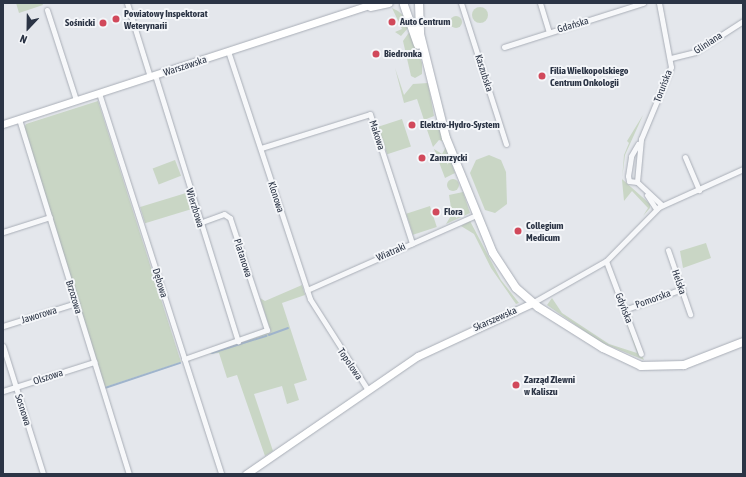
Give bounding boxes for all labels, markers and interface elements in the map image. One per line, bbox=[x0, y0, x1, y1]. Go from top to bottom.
place label: Powiatowy Inspektorat Weterynarii bbox=[124, 7, 208, 30]
north arrow bbox=[8, 8, 48, 48]
marker: Powiatowy Inspektorat Weterynarii bbox=[111, 14, 121, 24]
street label: Gdańska bbox=[556, 15, 590, 35]
place label: Auto Centrum bbox=[400, 16, 450, 28]
place label: Sośnicki bbox=[65, 17, 95, 29]
marker: Auto Centrum bbox=[387, 17, 397, 27]
marker: Sośnicki bbox=[98, 18, 108, 28]
street label: Gliniana bbox=[692, 29, 724, 57]
text: N bbox=[18, 32, 29, 46]
place label: Biedronka bbox=[384, 48, 422, 60]
marker: Biedronka bbox=[371, 49, 381, 59]
street label: Warszawska bbox=[162, 53, 208, 79]
street label: Kaszubska bbox=[472, 53, 496, 93]
place label: Filia Wielkopolskiego Centrum Onkologii bbox=[550, 64, 629, 88]
street label: Toruńska bbox=[651, 68, 675, 104]
marker: Filia Wielkopolskiego Centrum Onkologii bbox=[537, 71, 547, 81]
street label: Makowa bbox=[367, 119, 387, 151]
place label: Elektro-Hydro-System bbox=[420, 119, 500, 131]
marker: Elektro-Hydro-System bbox=[407, 120, 417, 130]
place label: Zamrzycki bbox=[430, 152, 467, 164]
marker: Zamrzycki bbox=[417, 153, 427, 163]
street label: Klonowa bbox=[265, 180, 287, 214]
street label: Wierzbowa bbox=[183, 187, 207, 229]
place label: Flora bbox=[444, 206, 463, 218]
marker: Flora bbox=[431, 207, 441, 217]
place label: Collegium Medicum bbox=[526, 219, 564, 242]
marker: Collegium Medicum bbox=[513, 226, 523, 236]
street label: Platanowa bbox=[231, 237, 255, 279]
street label: Wiatraki bbox=[374, 240, 408, 264]
street label: Dębowa bbox=[150, 267, 170, 299]
street label: Helska bbox=[669, 268, 689, 296]
street label: Brzozowa bbox=[63, 279, 85, 315]
street label: Pomorska bbox=[634, 287, 672, 311]
street label: Gdyńska bbox=[613, 291, 635, 325]
street label: Jaworowa bbox=[20, 304, 58, 326]
street label: Skarszewska bbox=[471, 304, 519, 334]
street label: Topolowa bbox=[335, 346, 365, 382]
street label: Olszowa bbox=[32, 367, 64, 387]
place label: Zarząd Zlewni w Kaliszu bbox=[524, 373, 575, 396]
marker: Zarząd Zlewni w Kaliszu bbox=[511, 380, 521, 390]
street label: Sosnowa bbox=[12, 393, 34, 427]

